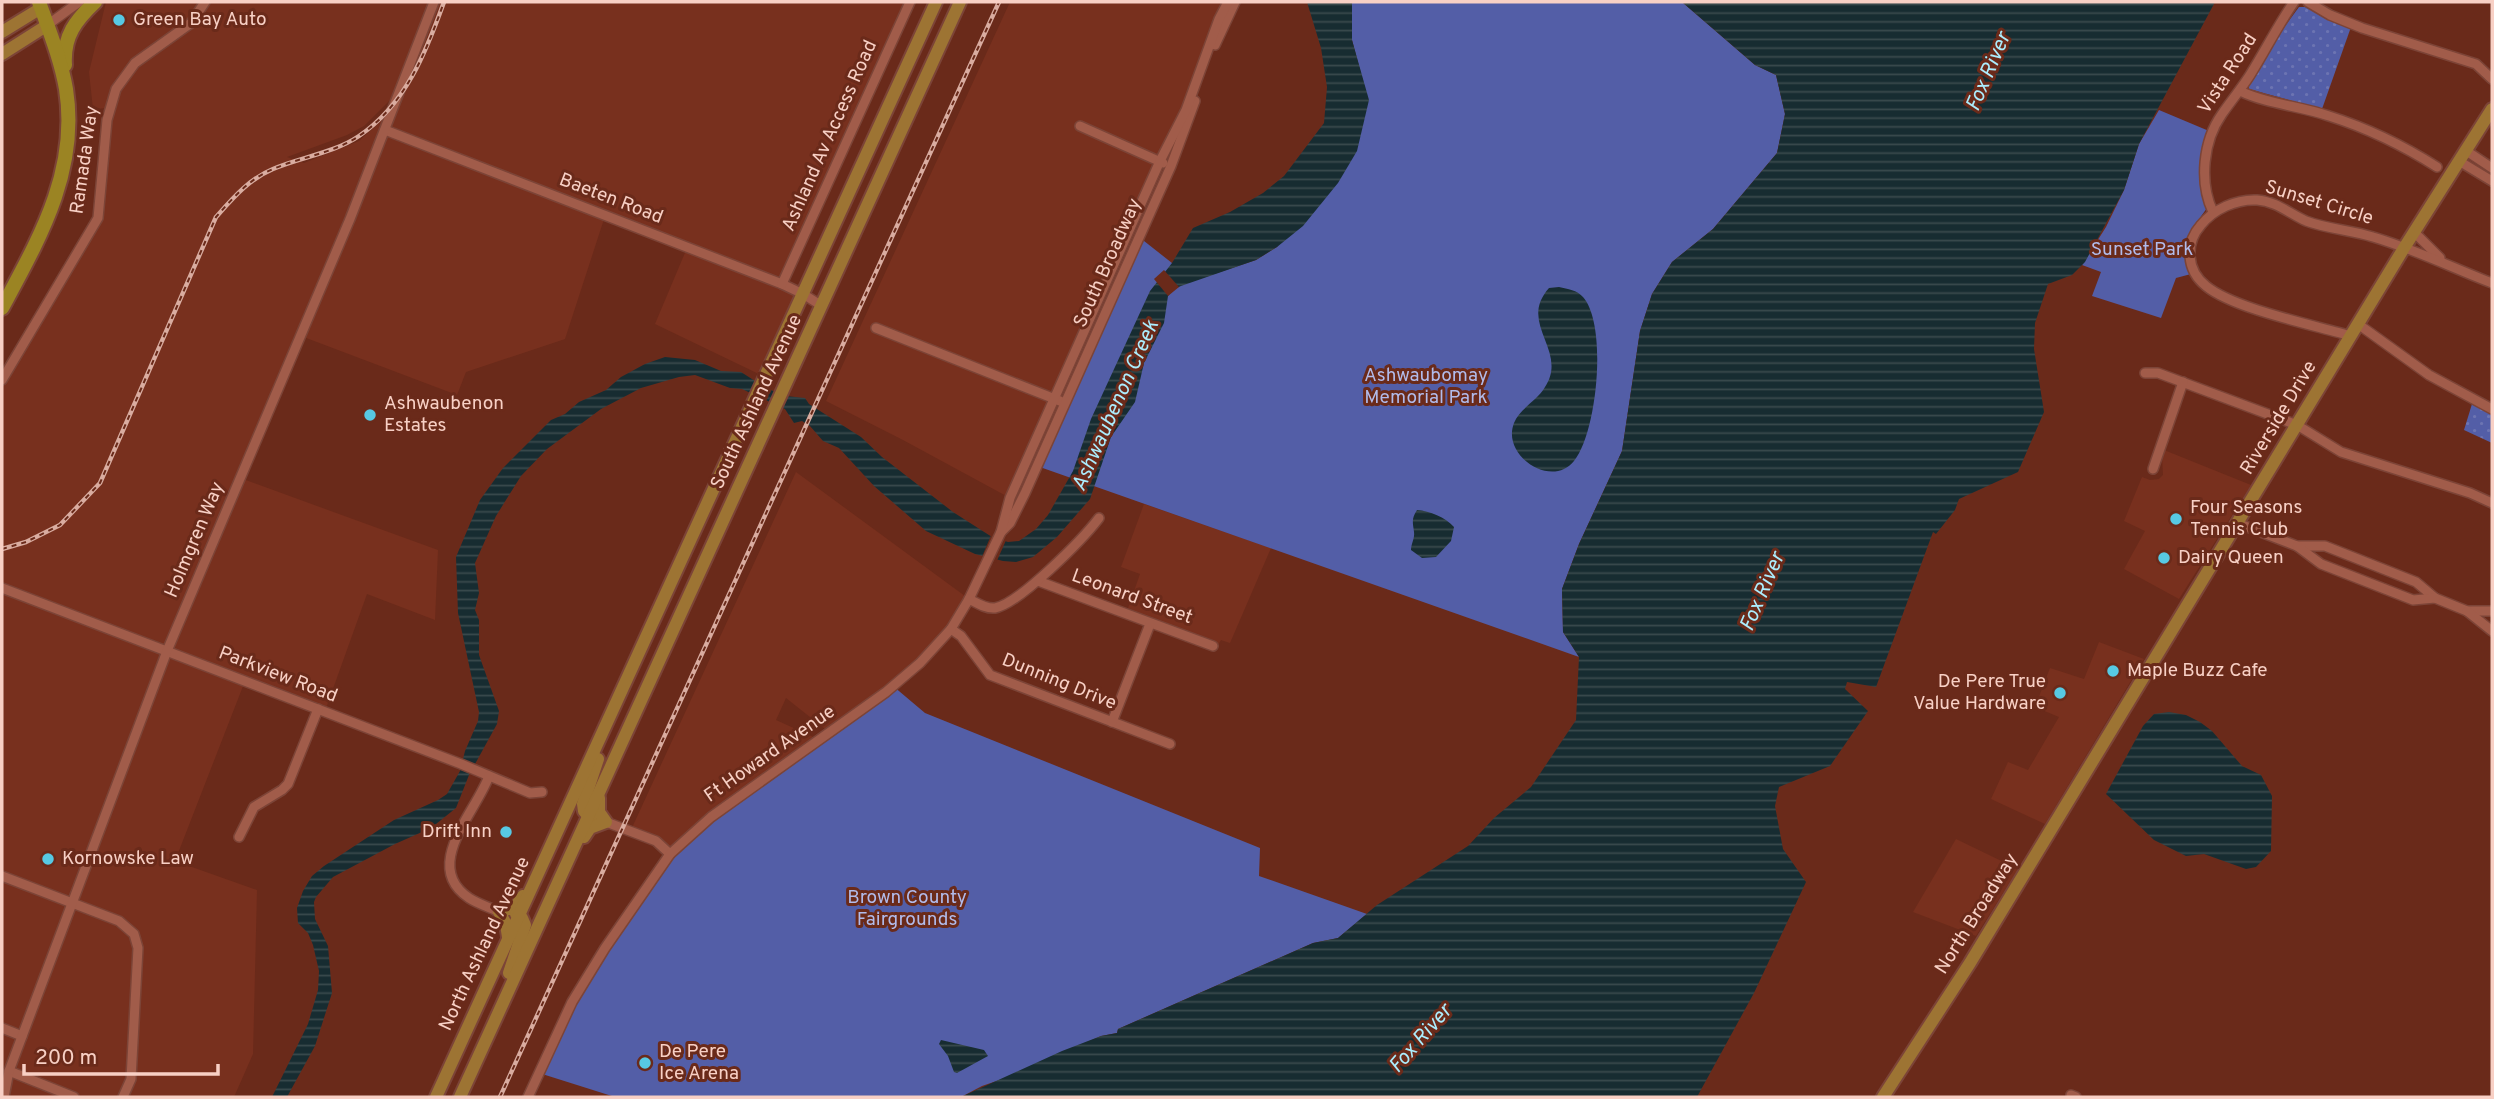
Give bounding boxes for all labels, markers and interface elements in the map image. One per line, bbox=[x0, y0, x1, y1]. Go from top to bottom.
place label: Green Bay Auto bbox=[133, 8, 267, 32]
marker: Green Bay Auto bbox=[111, 12, 127, 28]
water label: Fox River bbox=[1960, 27, 2018, 116]
street label: Vista Road bbox=[2193, 29, 2263, 119]
street label: Ashland Av Access Road bbox=[777, 37, 883, 235]
street label: Ramada Way bbox=[66, 104, 104, 216]
street label: Baeten Road bbox=[556, 168, 666, 230]
street label: Sunset Circle bbox=[2262, 175, 2376, 231]
street label: South Broadway bbox=[1069, 195, 1147, 331]
park label: Sunset Park bbox=[2091, 238, 2193, 262]
street label: South Ashland Avenue bbox=[706, 311, 808, 493]
water label: Ashwaubenon Creek bbox=[1066, 316, 1166, 496]
street label: Riverside Drive bbox=[2236, 357, 2322, 479]
park label: Ashwaubomay Memorial Park bbox=[1364, 364, 1488, 410]
place label: Ashwaubenon Estates bbox=[384, 392, 504, 438]
marker: Ashwaubenon Estates bbox=[362, 407, 378, 423]
street label: Holmgren Way bbox=[160, 478, 230, 602]
place label: Four Seasons Tennis Club bbox=[2190, 496, 2302, 542]
marker: Four Seasons Tennis Club bbox=[2168, 511, 2184, 527]
place label: Dairy Queen bbox=[2178, 546, 2284, 570]
water label: Fox River bbox=[1734, 547, 1792, 636]
marker: Dairy Queen bbox=[2156, 550, 2172, 566]
street label: Leonard Street bbox=[1068, 564, 1196, 630]
street label: Parkview Road bbox=[215, 641, 341, 709]
street label: Dunning Drive bbox=[998, 648, 1120, 716]
place label: Maple Buzz Cafe bbox=[2127, 659, 2268, 683]
marker: Maple Buzz Cafe bbox=[2105, 663, 2121, 679]
place label: De Pere True Value Hardware bbox=[1913, 670, 2046, 716]
marker: De Pere True Value Hardware bbox=[2052, 685, 2068, 701]
street label: Ft Howard Avenue bbox=[700, 700, 840, 808]
place label: Drift Inn bbox=[422, 820, 492, 844]
marker: Drift Inn bbox=[498, 824, 514, 840]
place label: Kornowske Law bbox=[62, 847, 194, 871]
street label: North Broadway bbox=[1930, 849, 2024, 979]
marker: Kornowske Law bbox=[40, 851, 56, 867]
street label: North Ashland Avenue bbox=[434, 853, 536, 1035]
park label: Brown County Fairgrounds bbox=[847, 886, 967, 932]
water label: Fox River bbox=[1383, 997, 1460, 1079]
scale bar bbox=[24, 1032, 219, 1076]
place label: De Pere Ice Arena bbox=[659, 1040, 739, 1086]
text: 200 m bbox=[35, 1045, 97, 1072]
marker: De Pere Ice Arena bbox=[637, 1055, 653, 1071]

